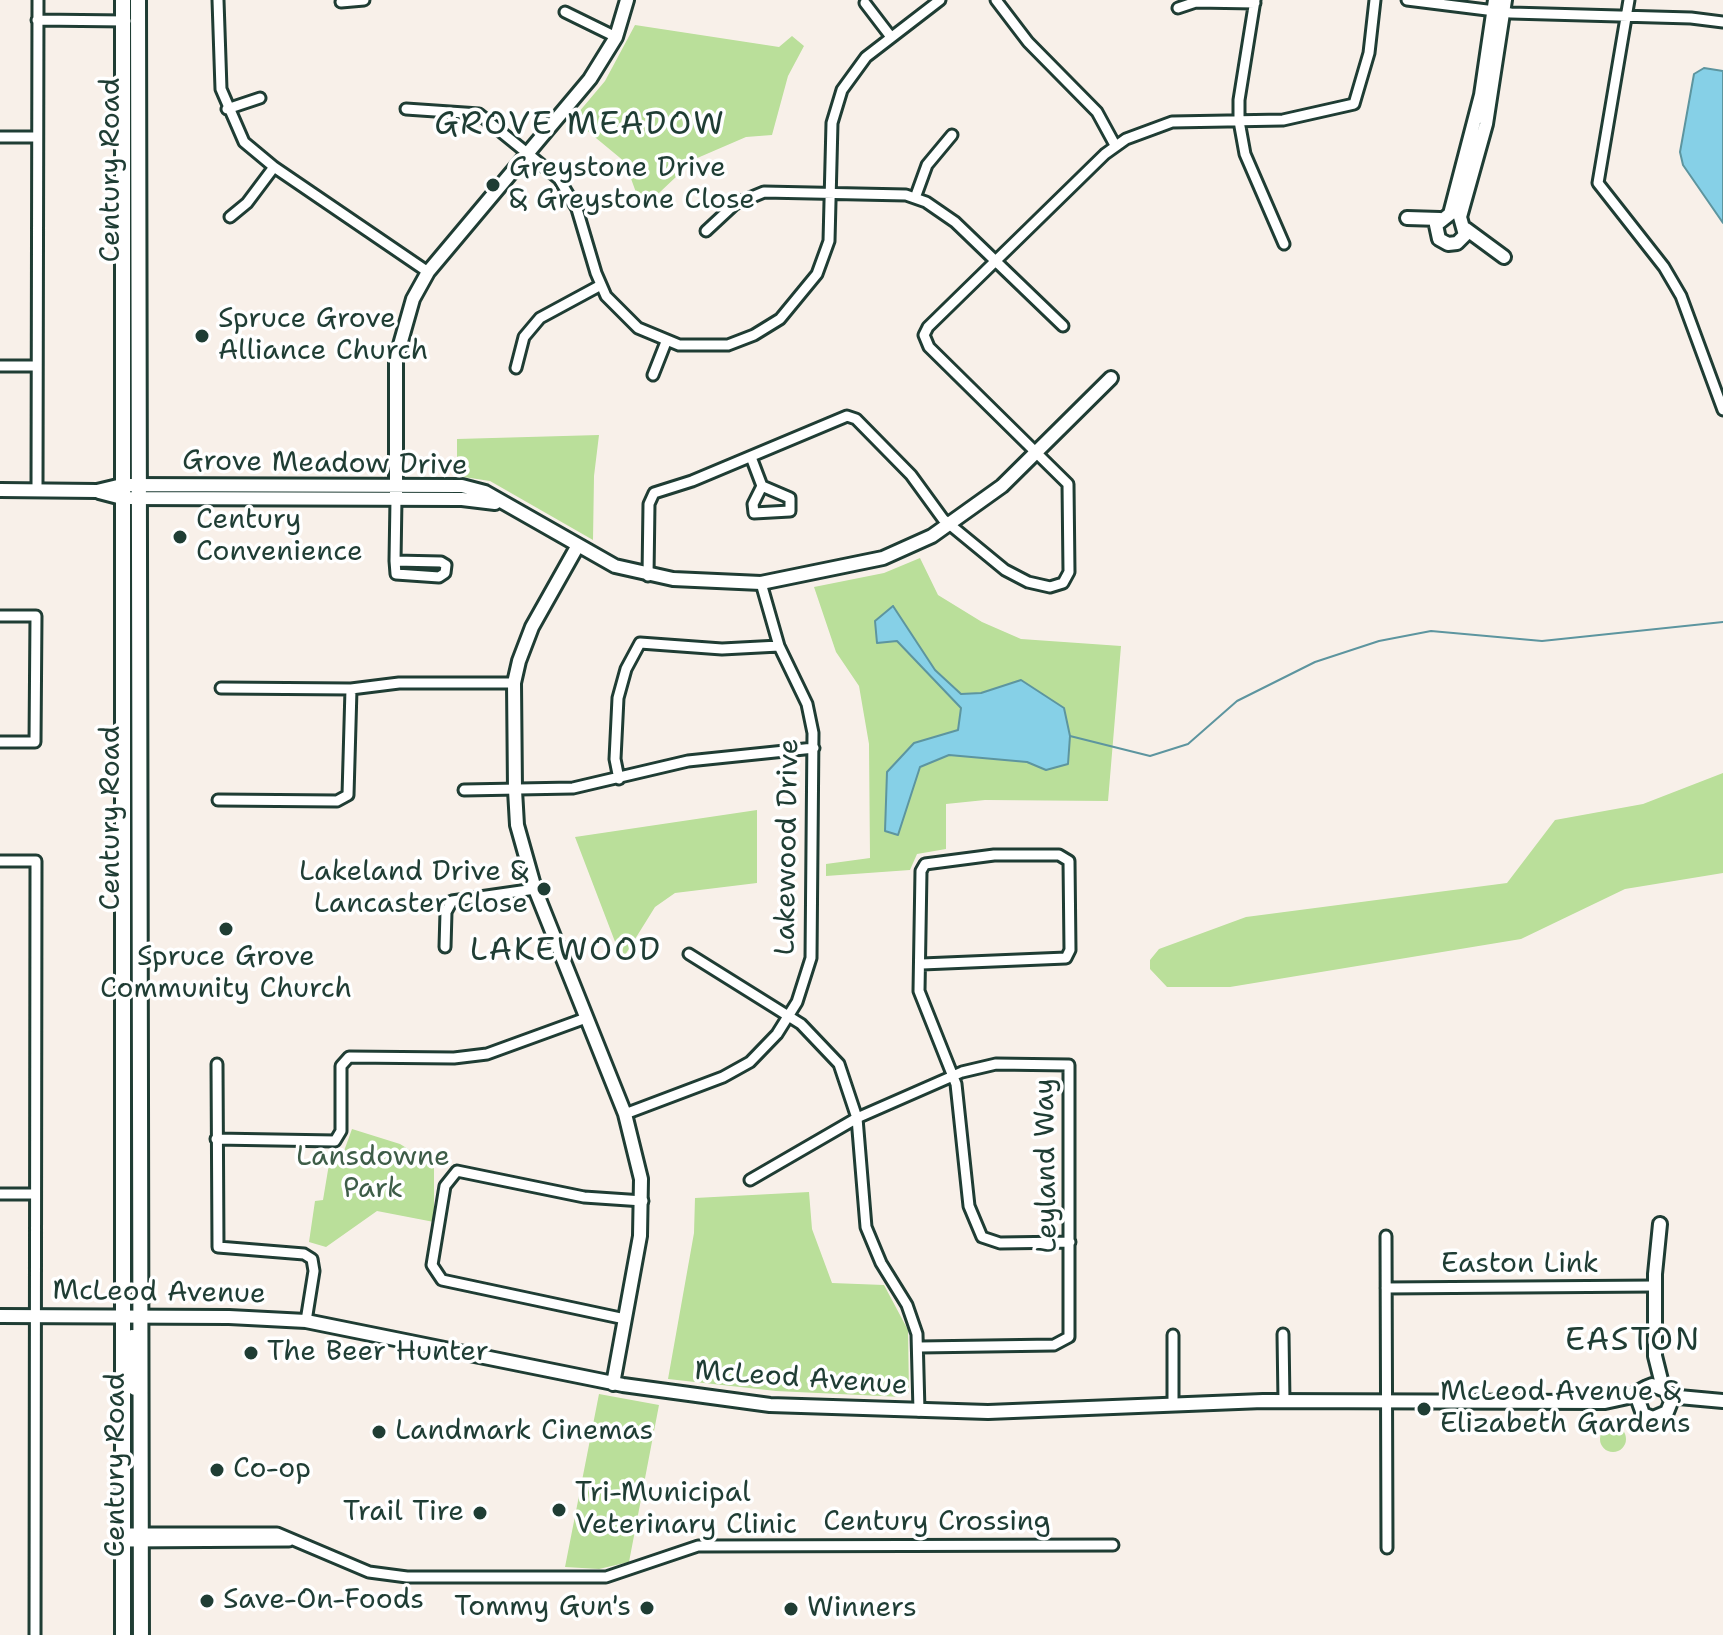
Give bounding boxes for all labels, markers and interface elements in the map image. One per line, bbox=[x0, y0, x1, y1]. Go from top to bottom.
street label: Century Road bbox=[95, 77, 129, 263]
district label: GROVE MEADOW bbox=[434, 107, 726, 145]
place label: Greystone Drive & Greystone Close bbox=[509, 152, 755, 218]
marker: Greystone Drive & Greystone Close bbox=[484, 176, 502, 194]
place label: Spruce Grove Alliance Church bbox=[218, 303, 428, 369]
marker: Spruce Grove Alliance Church bbox=[193, 327, 211, 345]
street label: Grove Meadow Drive bbox=[182, 445, 468, 483]
place label: Century Convenience bbox=[196, 504, 363, 570]
marker: Century Convenience bbox=[171, 528, 189, 546]
street label: Century Road bbox=[95, 725, 129, 911]
street label: Lakewood Drive bbox=[769, 738, 807, 956]
place label: Lakeland Drive & Lancaster Close bbox=[299, 856, 528, 922]
marker: Lakeland Drive & Lancaster Close bbox=[535, 880, 553, 898]
marker: Spruce Grove Community Church bbox=[217, 920, 235, 938]
district label: LAKEWOOD bbox=[470, 933, 662, 971]
place label: Spruce Grove Community Church bbox=[100, 941, 352, 1007]
street label: Leyland Way bbox=[1029, 1078, 1065, 1254]
park label: Lansdowne Park bbox=[296, 1141, 450, 1207]
street label: Easton Link bbox=[1441, 1248, 1599, 1282]
street label: McLeod Avenue bbox=[52, 1274, 266, 1312]
district label: EASTON bbox=[1565, 1323, 1701, 1361]
place label: The Beer Hunter bbox=[267, 1336, 489, 1370]
marker: The Beer Hunter bbox=[242, 1344, 260, 1362]
street label: McLeod Avenue bbox=[693, 1355, 909, 1403]
street label: Century Road bbox=[100, 1372, 134, 1558]
place label: McLeod Avenue & Elizabeth Gardens bbox=[1440, 1376, 1691, 1442]
marker: McLeod Avenue & Elizabeth Gardens bbox=[1415, 1400, 1433, 1418]
place label: Landmark Cinemas bbox=[395, 1415, 653, 1449]
marker: Landmark Cinemas bbox=[370, 1423, 388, 1441]
place label: Co-op bbox=[233, 1453, 311, 1487]
marker: Co-op bbox=[208, 1461, 226, 1479]
place label: Tri-Municipal Veterinary Clinic bbox=[575, 1477, 797, 1543]
place label: Trail Tire bbox=[343, 1496, 464, 1530]
marker: Tri-Municipal Veterinary Clinic bbox=[550, 1501, 568, 1519]
marker: Trail Tire bbox=[471, 1504, 489, 1522]
street label: Century Crossing bbox=[823, 1506, 1051, 1540]
place label: Save-On-Foods bbox=[223, 1584, 424, 1618]
place label: Tommy Gun's bbox=[454, 1591, 631, 1625]
marker: Save-On-Foods bbox=[198, 1592, 216, 1610]
place label: Winners bbox=[807, 1592, 917, 1626]
marker: Tommy Gun's bbox=[638, 1599, 656, 1617]
marker: Winners bbox=[782, 1600, 800, 1618]

